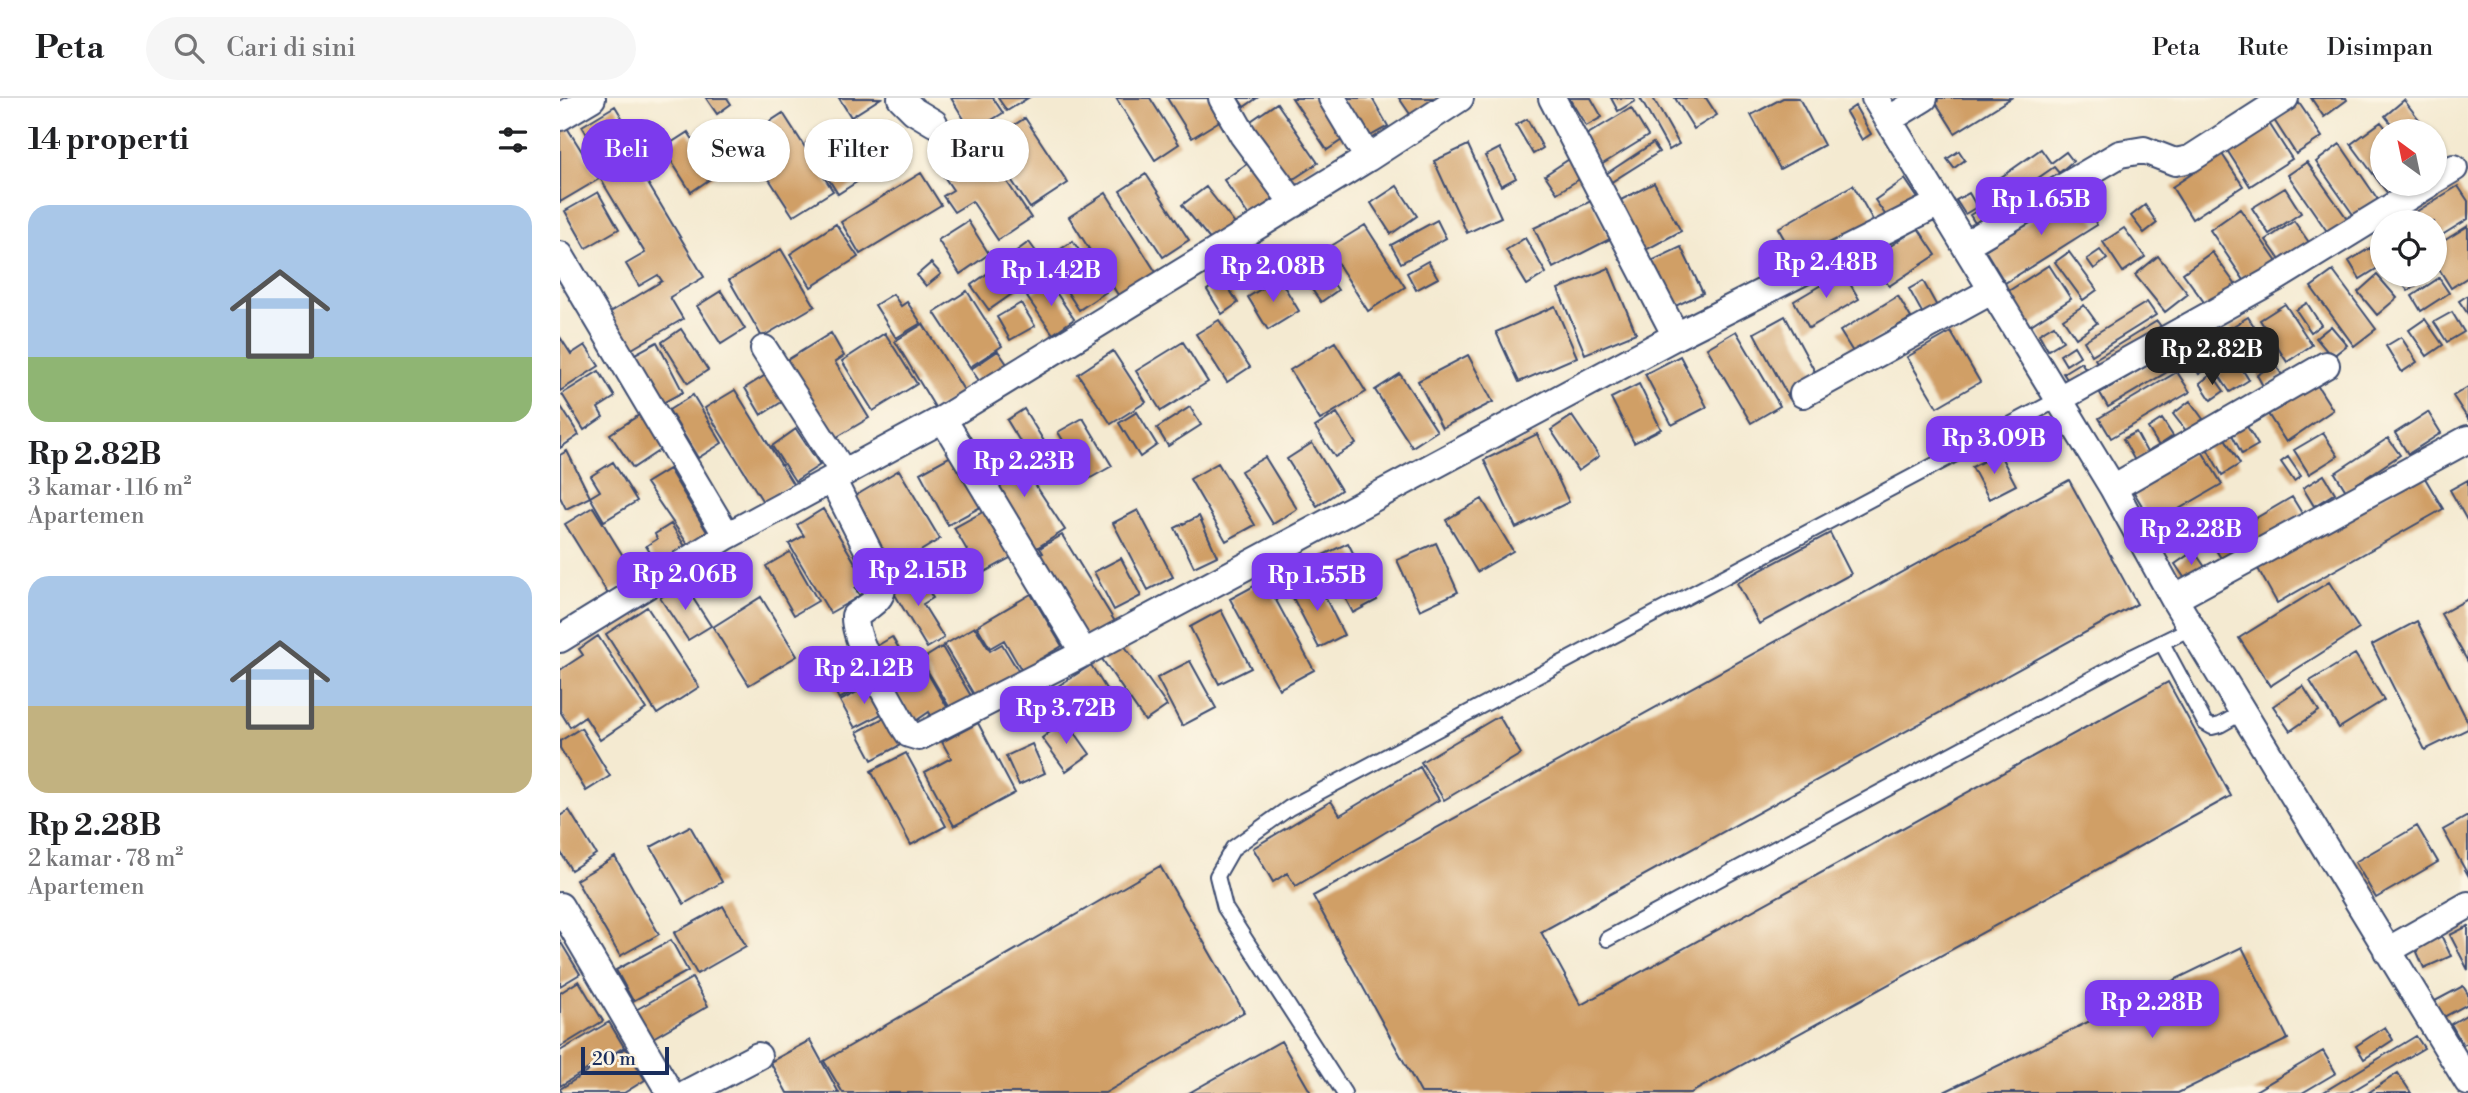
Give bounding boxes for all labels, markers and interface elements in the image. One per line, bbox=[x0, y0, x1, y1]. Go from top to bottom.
search box bbox=[146, 17, 636, 80]
text: Peta bbox=[35, 28, 104, 69]
icon: search bbox=[170, 29, 208, 67]
text: Cari di sini bbox=[226, 32, 356, 64]
text: Peta bbox=[2152, 33, 2200, 63]
text: Rute bbox=[2238, 33, 2289, 63]
text: Disimpan bbox=[2327, 33, 2433, 63]
chip: Beli bbox=[581, 119, 673, 182]
chip: Sewa bbox=[687, 119, 790, 182]
chip: Filter bbox=[804, 119, 913, 182]
chip: Baru bbox=[927, 119, 1029, 182]
north arrow bbox=[2370, 119, 2446, 196]
map controls bbox=[2370, 119, 2447, 287]
text: 14 properti bbox=[28, 121, 189, 159]
icon: filters bbox=[494, 121, 532, 159]
pin: Rp 1.65B bbox=[1969, 178, 2113, 237]
text: Rp 1.65B bbox=[1992, 186, 2090, 214]
button: locate bbox=[2370, 210, 2447, 287]
pin: Rp 2.48B bbox=[1754, 240, 1898, 300]
pin: Rp 2.08B bbox=[1201, 244, 1345, 304]
pin: Rp 1.42B bbox=[979, 248, 1123, 308]
text: Rp 2.48B bbox=[1774, 249, 1878, 277]
icon: home bbox=[217, 251, 343, 377]
text: Rp 2.08B bbox=[1221, 253, 1325, 281]
text: Rp 1.42B bbox=[1001, 257, 1101, 285]
pin: Rp 2.82B bbox=[2140, 328, 2284, 387]
text: Rp 2.82B bbox=[2161, 336, 2263, 364]
pin: Rp 3.09B bbox=[1922, 416, 2066, 476]
text: Rp 3.09B bbox=[1942, 425, 2046, 453]
text: Rp 2.82B bbox=[28, 436, 161, 474]
pin: Rp 2.23B bbox=[952, 440, 1096, 499]
text: Rp 2.23B bbox=[973, 448, 1075, 476]
text: 3 kamar · 116 m² bbox=[28, 474, 191, 502]
text: Apartemen bbox=[28, 502, 144, 530]
pin: Rp 2.28B bbox=[2119, 508, 2263, 567]
text: Rp 2.28B bbox=[2140, 516, 2242, 544]
pin: Rp 2.15B bbox=[846, 548, 990, 608]
pin: Rp 2.06B bbox=[613, 552, 757, 612]
pin: Rp 1.55B bbox=[1245, 554, 1389, 613]
text: Rp 2.15B bbox=[869, 557, 967, 585]
text: Rp 2.06B bbox=[633, 561, 737, 589]
text: Rp 1.55B bbox=[1268, 562, 1366, 590]
icon: home bbox=[217, 622, 343, 748]
pin: Rp 2.12B bbox=[792, 646, 936, 706]
text: Rp 2.12B bbox=[814, 655, 914, 683]
pin: Rp 3.72B bbox=[994, 686, 1138, 746]
text: Rp 3.72B bbox=[1016, 695, 1116, 723]
text: Rp 2.28B bbox=[28, 807, 161, 845]
text: 2 kamar · 78 m² bbox=[28, 845, 183, 873]
text: Apartemen bbox=[28, 873, 144, 901]
pin: Rp 2.28B bbox=[2080, 981, 2224, 1040]
text: Rp 2.28B bbox=[2101, 989, 2203, 1017]
scale bar bbox=[581, 1044, 668, 1076]
text: 20 m bbox=[592, 1047, 636, 1071]

